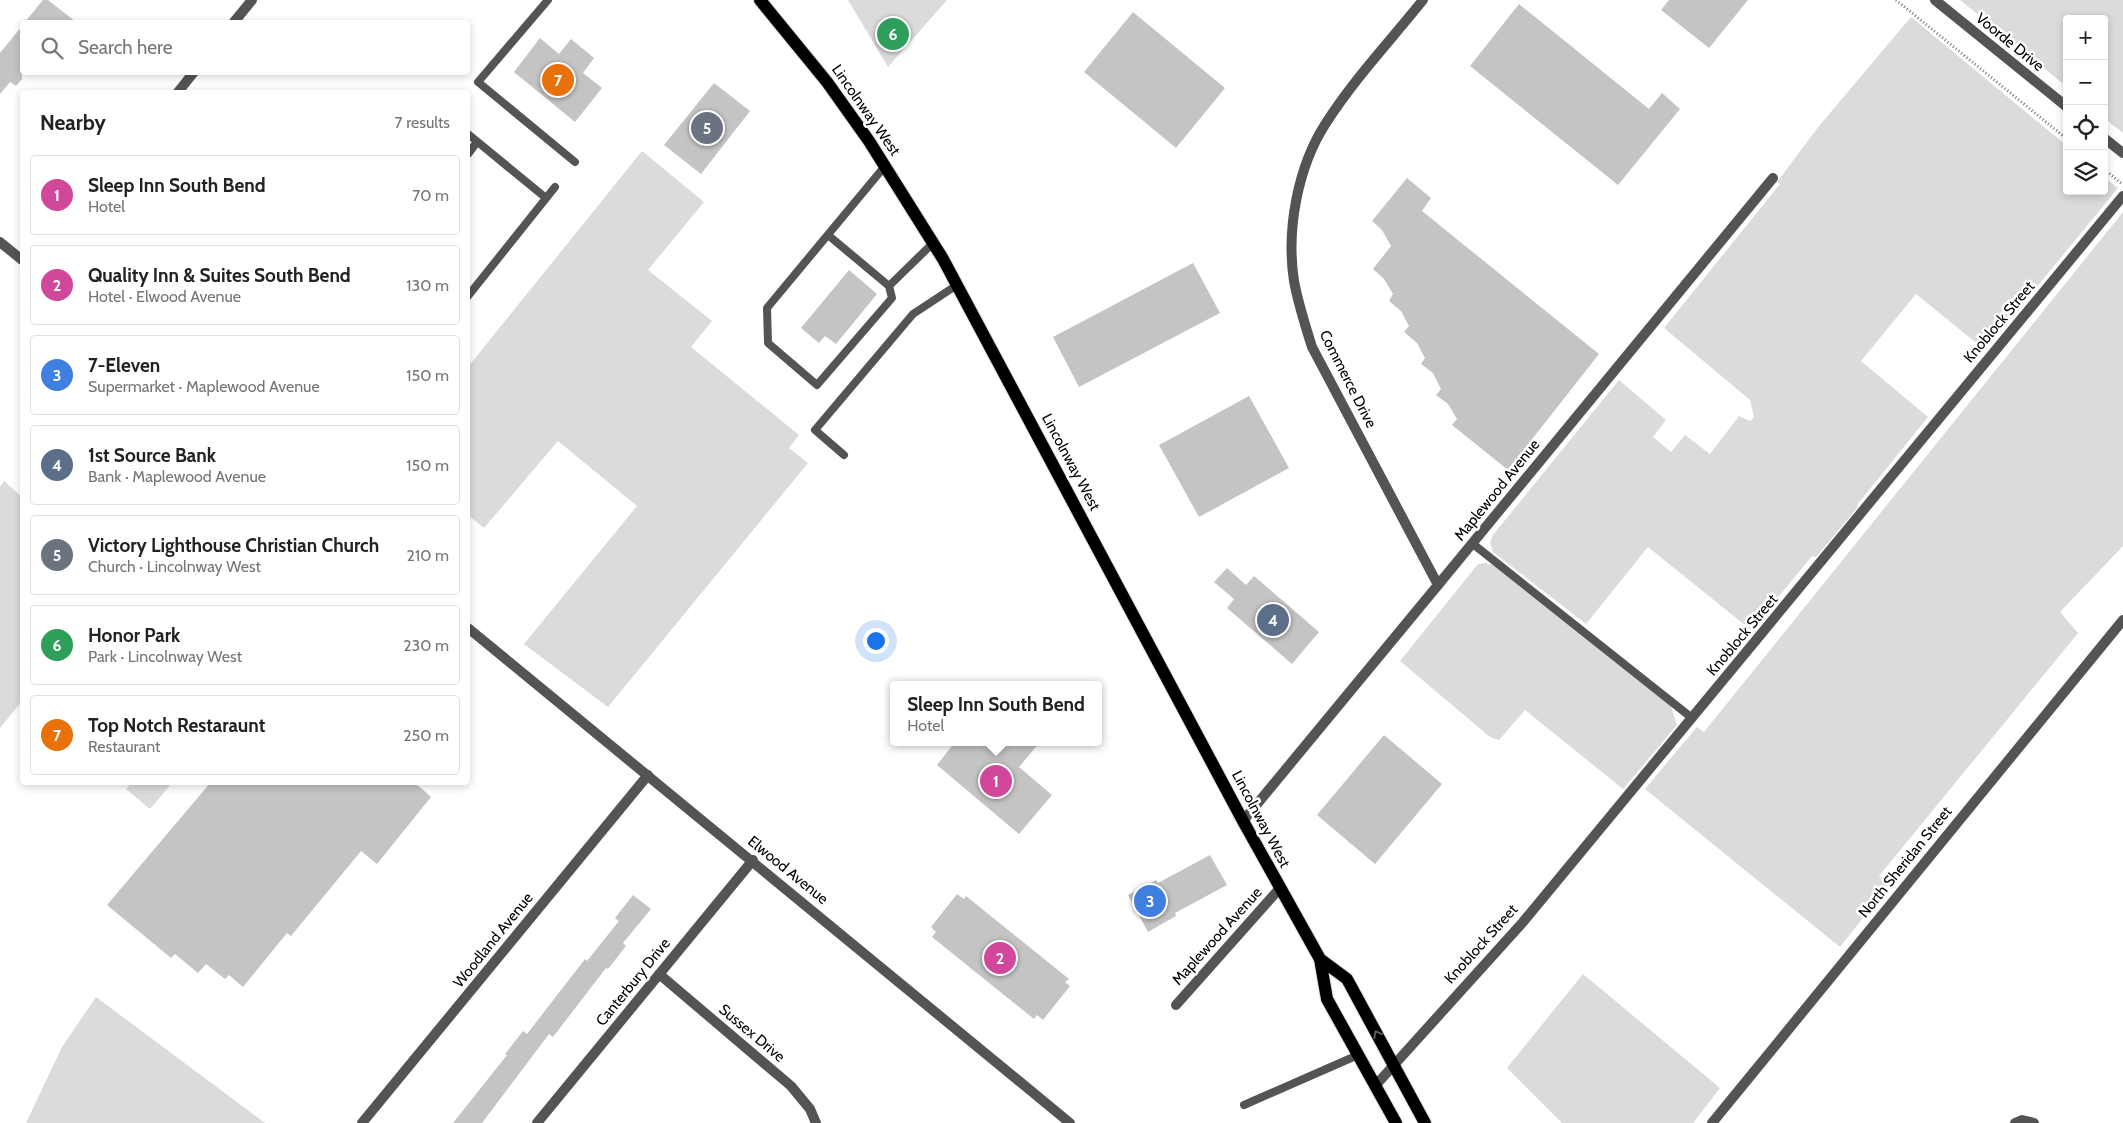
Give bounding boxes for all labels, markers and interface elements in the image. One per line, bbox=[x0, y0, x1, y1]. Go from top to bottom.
street label: Voorde Drive bbox=[1972, 9, 2048, 75]
pin: 6 bbox=[877, 15, 909, 53]
map controls bbox=[2063, 15, 2108, 195]
button: + bbox=[2063, 15, 2108, 60]
search box bbox=[20, 20, 470, 75]
icon: search bbox=[38, 34, 66, 62]
text: Search here bbox=[78, 36, 172, 59]
button: − bbox=[2063, 60, 2108, 105]
pin: 7 bbox=[542, 61, 574, 99]
street label: Lincolnway West bbox=[828, 61, 904, 159]
button: locate bbox=[2063, 105, 2108, 150]
pin: 5 bbox=[691, 109, 723, 147]
text: Nearby bbox=[40, 110, 106, 135]
text: 7 results bbox=[395, 113, 450, 132]
button: layers bbox=[2063, 150, 2108, 195]
text: Sleep Inn South Bend bbox=[88, 174, 266, 197]
text: 1 bbox=[54, 186, 60, 205]
text: 70 m bbox=[412, 186, 449, 205]
text: Hotel bbox=[88, 197, 125, 216]
text: Quality Inn & Suites South Bend bbox=[88, 264, 351, 287]
text: 2 bbox=[53, 276, 61, 295]
text: 130 m bbox=[406, 276, 449, 295]
street label: Knoblock Street bbox=[1960, 278, 2038, 366]
text: Hotel · Elwood Avenue bbox=[88, 287, 241, 306]
street label: Commerce Drive bbox=[1316, 327, 1380, 431]
text: 7-Eleven bbox=[88, 354, 160, 377]
text: 3 bbox=[53, 366, 61, 385]
text: 150 m bbox=[406, 366, 449, 385]
text: Supermarket · Maplewood Avenue bbox=[88, 377, 320, 396]
street label: Lincolnway West bbox=[1038, 411, 1104, 513]
street label: Maplewood Avenue bbox=[1451, 435, 1544, 544]
text: 1st Source Bank bbox=[88, 444, 216, 467]
text: 4 bbox=[52, 456, 62, 475]
text: 150 m bbox=[406, 456, 449, 475]
text: Bank · Maplewood Avenue bbox=[88, 467, 266, 486]
text: Victory Lighthouse Christian Church bbox=[88, 534, 379, 557]
text: 5 bbox=[53, 546, 61, 565]
text: 210 m bbox=[407, 546, 449, 565]
text: Church · Lincolnway West bbox=[88, 557, 261, 576]
street label: Knoblock Street bbox=[1703, 591, 1781, 679]
pin: 4 bbox=[1257, 601, 1289, 639]
text: Honor Park bbox=[88, 624, 180, 647]
your location bbox=[863, 628, 889, 654]
text: 6 bbox=[53, 636, 62, 655]
text: 230 m bbox=[403, 636, 449, 655]
text: Park · Lincolnway West bbox=[88, 647, 242, 666]
popup bbox=[890, 681, 1102, 746]
text: Sleep Inn South Bend bbox=[907, 693, 1085, 716]
text: Top Notch Restaraunt bbox=[88, 714, 265, 737]
text: Hotel bbox=[907, 716, 944, 735]
text: 7 bbox=[53, 726, 61, 745]
text: 250 m bbox=[403, 726, 449, 745]
text: Restaurant bbox=[88, 737, 160, 756]
pin: 1 bbox=[980, 762, 1012, 800]
street label: Lincolnway West bbox=[1228, 768, 1294, 870]
street label: North Sheridan Street bbox=[1855, 803, 1955, 921]
street label: Elwood Avenue bbox=[744, 832, 832, 908]
pin: 3 bbox=[1134, 882, 1166, 920]
street label: Maplewood Avenue bbox=[1168, 883, 1266, 989]
street label: Woodland Avenue bbox=[449, 889, 537, 991]
street label: Knoblock Street bbox=[1441, 901, 1521, 987]
street label: Canterbury Drive bbox=[592, 934, 674, 1029]
pin: 2 bbox=[984, 939, 1016, 977]
street label: Sussex Drive bbox=[715, 1000, 789, 1066]
one-way arrow bbox=[1373, 1030, 1383, 1039]

